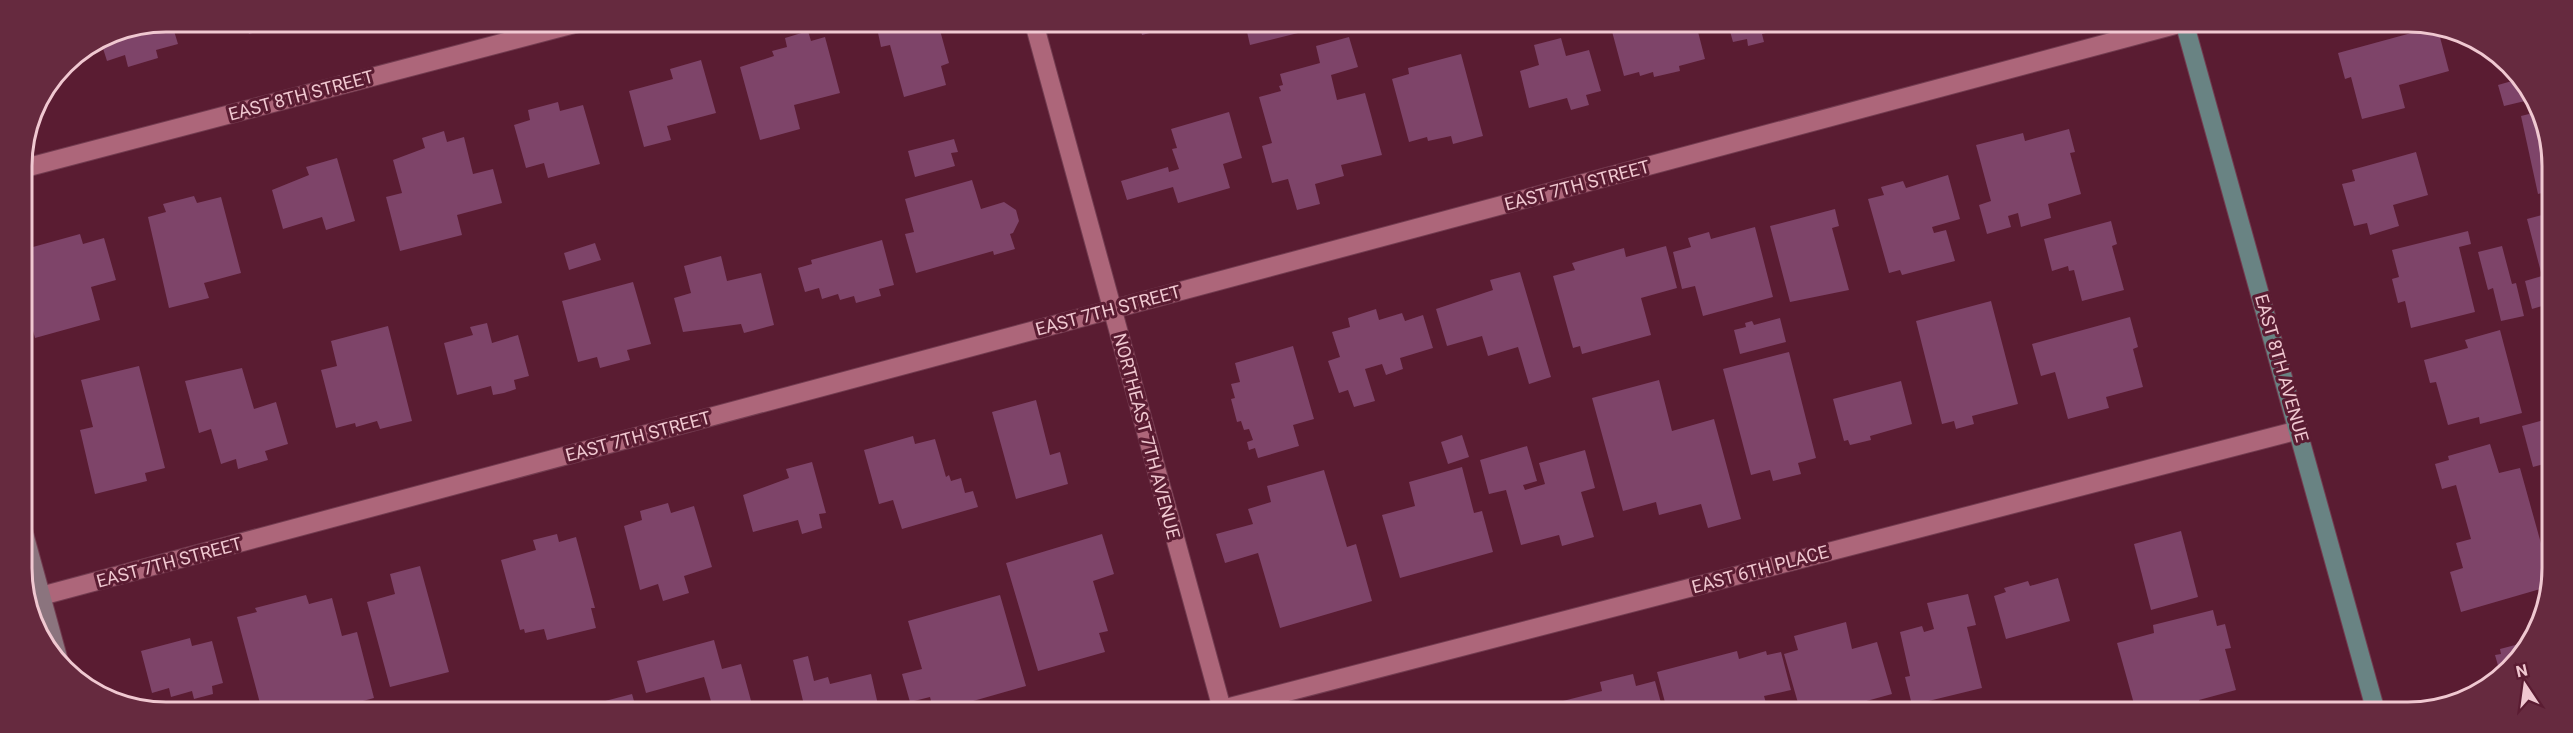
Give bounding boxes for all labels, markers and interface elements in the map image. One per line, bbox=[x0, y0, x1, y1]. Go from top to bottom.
street label: EAST 8TH STREET bbox=[226, 65, 376, 124]
street label: EAST 7TH STREET bbox=[1502, 155, 1652, 214]
street label: EAST 7TH STREET bbox=[1033, 280, 1183, 339]
street label: EAST 8TH AVENUE bbox=[2251, 292, 2313, 444]
street label: NORTHEAST 7TH AVENUE bbox=[1109, 331, 1185, 541]
street label: EAST 7TH STREET bbox=[563, 406, 713, 465]
street label: EAST 7TH STREET bbox=[94, 532, 244, 591]
street label: EAST 6TH PLACE bbox=[1689, 541, 1831, 597]
north arrow bbox=[2495, 655, 2555, 715]
text: N bbox=[2514, 660, 2529, 681]

